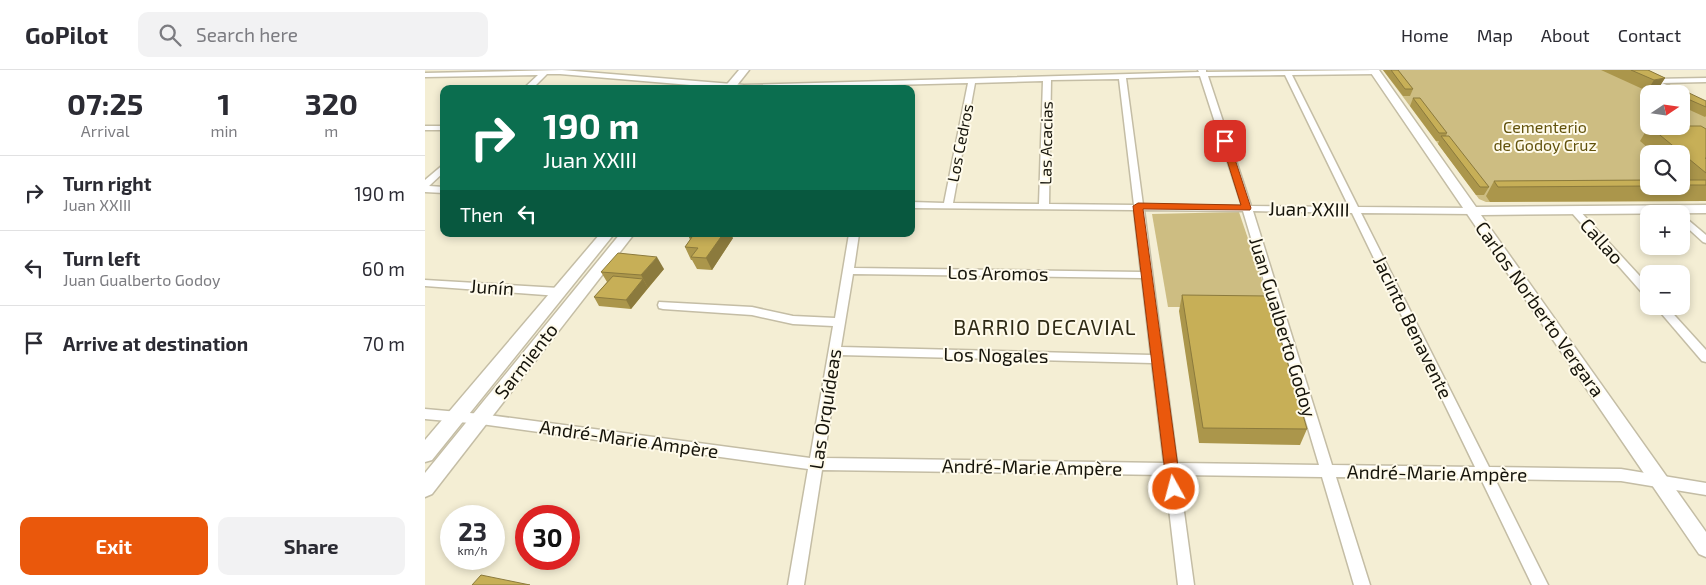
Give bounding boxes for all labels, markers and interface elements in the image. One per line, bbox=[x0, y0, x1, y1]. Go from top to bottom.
search box bbox=[138, 12, 488, 57]
text: GoPilot bbox=[25, 20, 108, 49]
icon: search bbox=[156, 21, 184, 49]
text: Search here bbox=[196, 23, 298, 46]
text: Home bbox=[1401, 24, 1449, 46]
text: Map bbox=[1477, 24, 1513, 46]
text: About bbox=[1541, 24, 1590, 46]
text: Contact bbox=[1618, 24, 1681, 46]
text: 07:25 bbox=[67, 85, 143, 121]
text: 1 bbox=[218, 85, 231, 121]
text: 320 bbox=[305, 85, 358, 121]
north arrow bbox=[1640, 85, 1690, 135]
map controls bbox=[1640, 85, 1690, 315]
street label: Las Acacias bbox=[1035, 101, 1056, 185]
street label: Los Cedros bbox=[943, 102, 976, 184]
text: 190 m bbox=[543, 104, 639, 146]
icon: right bbox=[460, 105, 525, 170]
park label: Cementerio de Godoy Cruz bbox=[1493, 117, 1597, 154]
pin bbox=[1204, 120, 1246, 162]
text: Arrival bbox=[81, 121, 130, 140]
text: min bbox=[210, 121, 238, 140]
text: m bbox=[324, 121, 338, 140]
icon: arrive bbox=[1211, 127, 1239, 155]
button: search bbox=[1640, 145, 1690, 195]
text: Juan XXIII bbox=[543, 146, 637, 172]
text: Turn right bbox=[63, 172, 151, 195]
icon: right bbox=[20, 179, 48, 207]
text: 190 m bbox=[354, 182, 405, 205]
text: Juan XXIII bbox=[63, 195, 131, 214]
street label: Juan XXIII bbox=[1268, 196, 1350, 221]
icon: left bbox=[513, 200, 541, 228]
text: Then bbox=[460, 203, 503, 226]
button: + bbox=[1640, 205, 1690, 255]
street label: Callao bbox=[1576, 213, 1629, 268]
street label: Carlos Norberto Vergara bbox=[1471, 216, 1610, 401]
street label: Juan Gualberto Godoy bbox=[1245, 234, 1322, 420]
text: Turn left bbox=[63, 247, 140, 270]
street label: Jacinto Benavente bbox=[1369, 252, 1458, 402]
icon: left bbox=[20, 254, 48, 282]
text: 60 m bbox=[362, 257, 405, 280]
street label: Los Aromos bbox=[947, 260, 1049, 285]
button: − bbox=[1640, 265, 1690, 315]
text: Juan Gualberto Godoy bbox=[63, 270, 221, 289]
street label: Junín bbox=[469, 273, 515, 300]
district label: BARRIO DECAVIAL bbox=[953, 314, 1137, 339]
street label: Sarmiento bbox=[489, 318, 562, 403]
icon: arrive bbox=[20, 329, 48, 357]
text: Arrive at destination bbox=[63, 332, 248, 355]
text: 70 m bbox=[363, 332, 405, 355]
street label: Los Nogales bbox=[943, 342, 1049, 367]
street label: Las Orquídeas bbox=[804, 347, 845, 471]
street label: André-Marie Ampère bbox=[538, 415, 720, 462]
street label: André-Marie Ampère bbox=[942, 453, 1122, 480]
street label: André-Marie Ampère bbox=[1347, 459, 1527, 486]
position arrow bbox=[1147, 462, 1199, 514]
speed limit sign: 30 bbox=[515, 505, 580, 570]
text: 23 bbox=[458, 516, 487, 546]
button: Exit bbox=[20, 517, 208, 575]
button: Share bbox=[218, 517, 405, 575]
text: km/h bbox=[458, 543, 487, 557]

